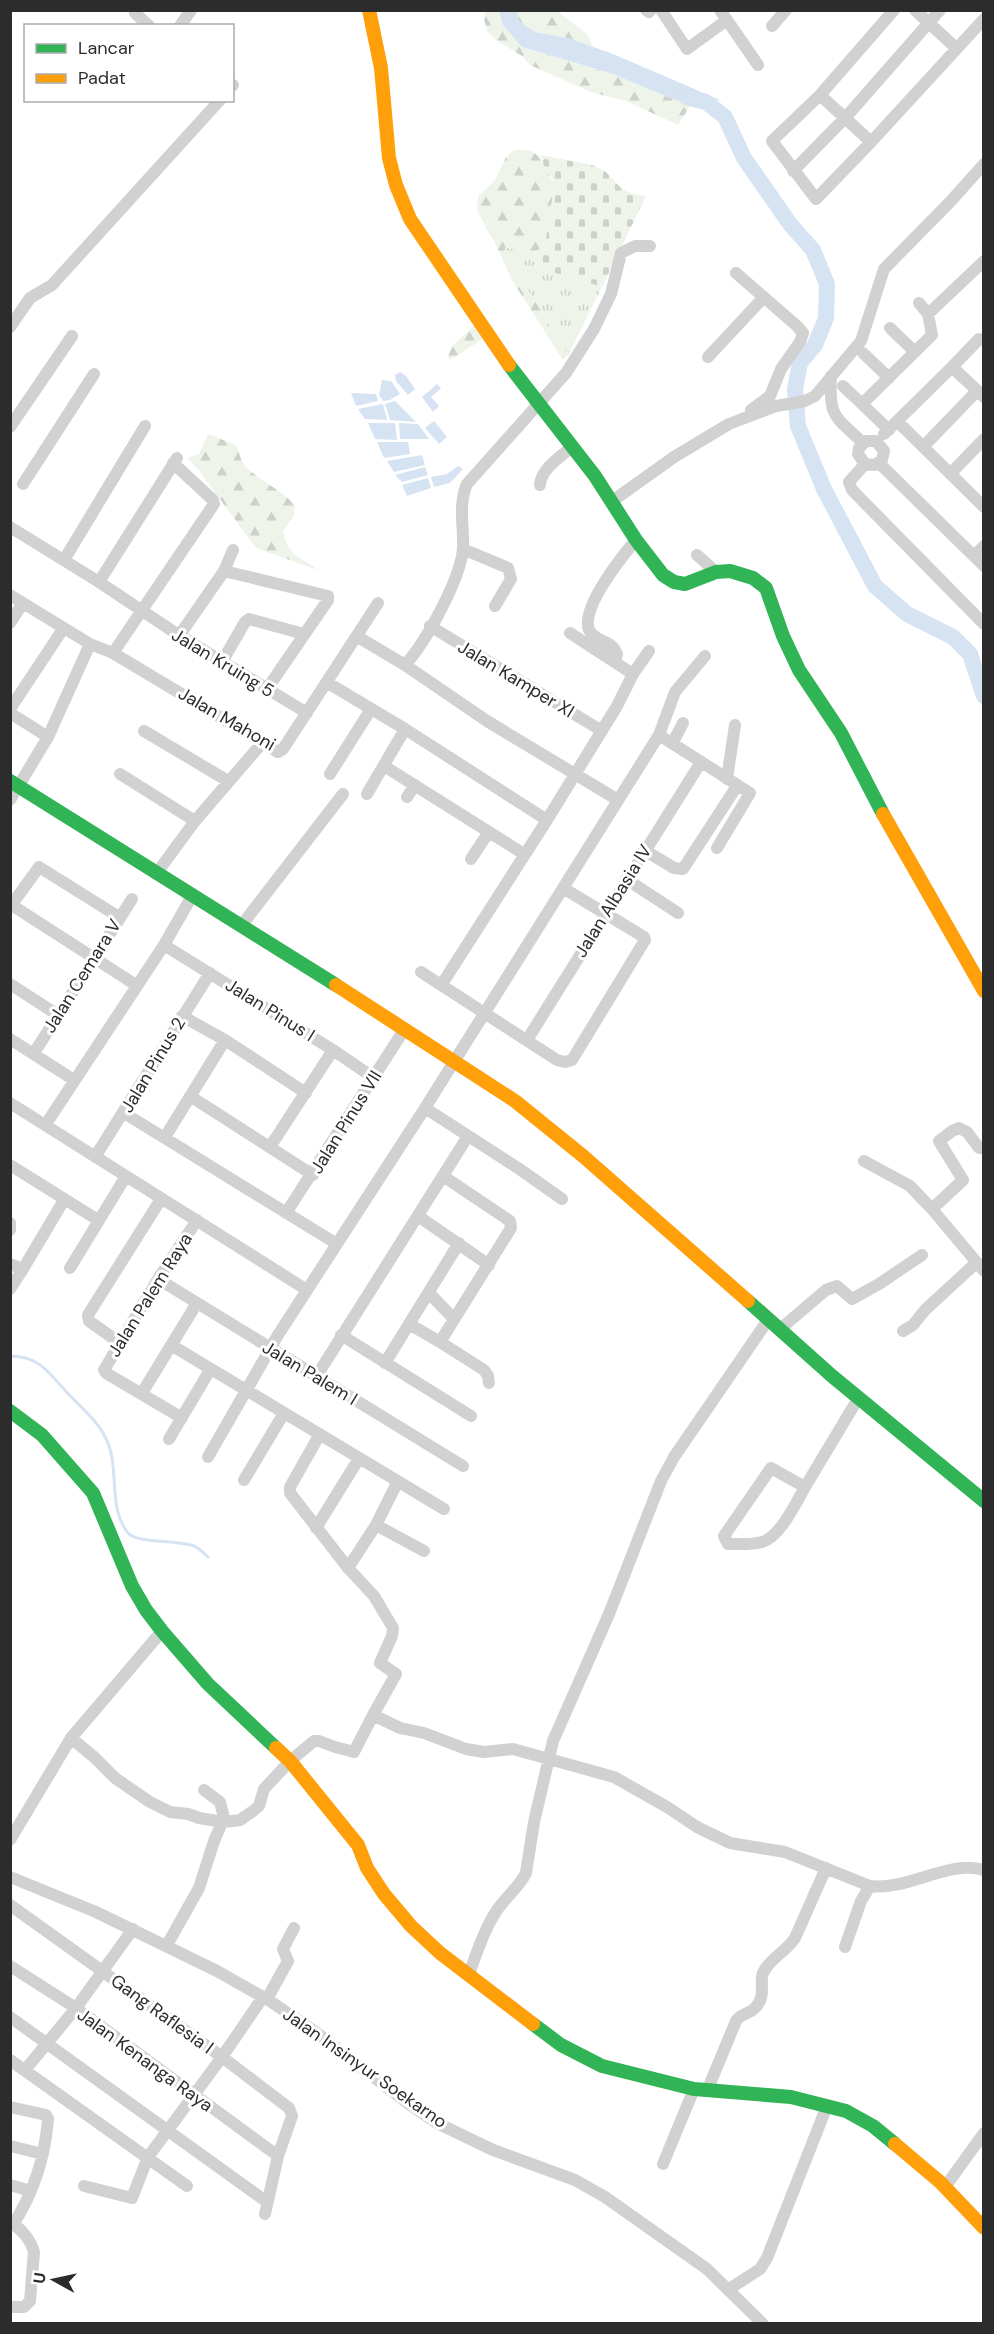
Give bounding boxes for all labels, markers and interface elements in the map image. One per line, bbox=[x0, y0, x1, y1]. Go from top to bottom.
legend bbox=[24, 24, 234, 102]
text: Lancar bbox=[78, 36, 135, 60]
text: Padat bbox=[78, 66, 126, 90]
street label: Jalan Kruing 5 bbox=[167, 623, 279, 703]
street label: Jalan Kamper XI bbox=[453, 635, 579, 723]
street label: Jalan Mahoni bbox=[174, 682, 280, 756]
street label: Jalan Albasia lV bbox=[569, 840, 657, 962]
street label: Jalan Cemara V bbox=[37, 915, 127, 1037]
street label: Jalan Pinus I bbox=[221, 973, 319, 1047]
street label: Jalan Pinus 2 bbox=[115, 1013, 191, 1117]
street label: Jalan Pinus VII bbox=[305, 1066, 387, 1178]
street label: Jalan Palem Raya bbox=[102, 1229, 198, 1361]
street label: Jalan Palem I bbox=[258, 1335, 362, 1411]
street label: Gang Raflesia l bbox=[106, 1969, 218, 2059]
street label: Jalan Insinyur Soekarno bbox=[278, 2002, 452, 2134]
street label: Jalan Kenanga Raya bbox=[72, 2003, 218, 2117]
north arrow bbox=[24, 2250, 84, 2310]
text: U bbox=[28, 2271, 51, 2285]

